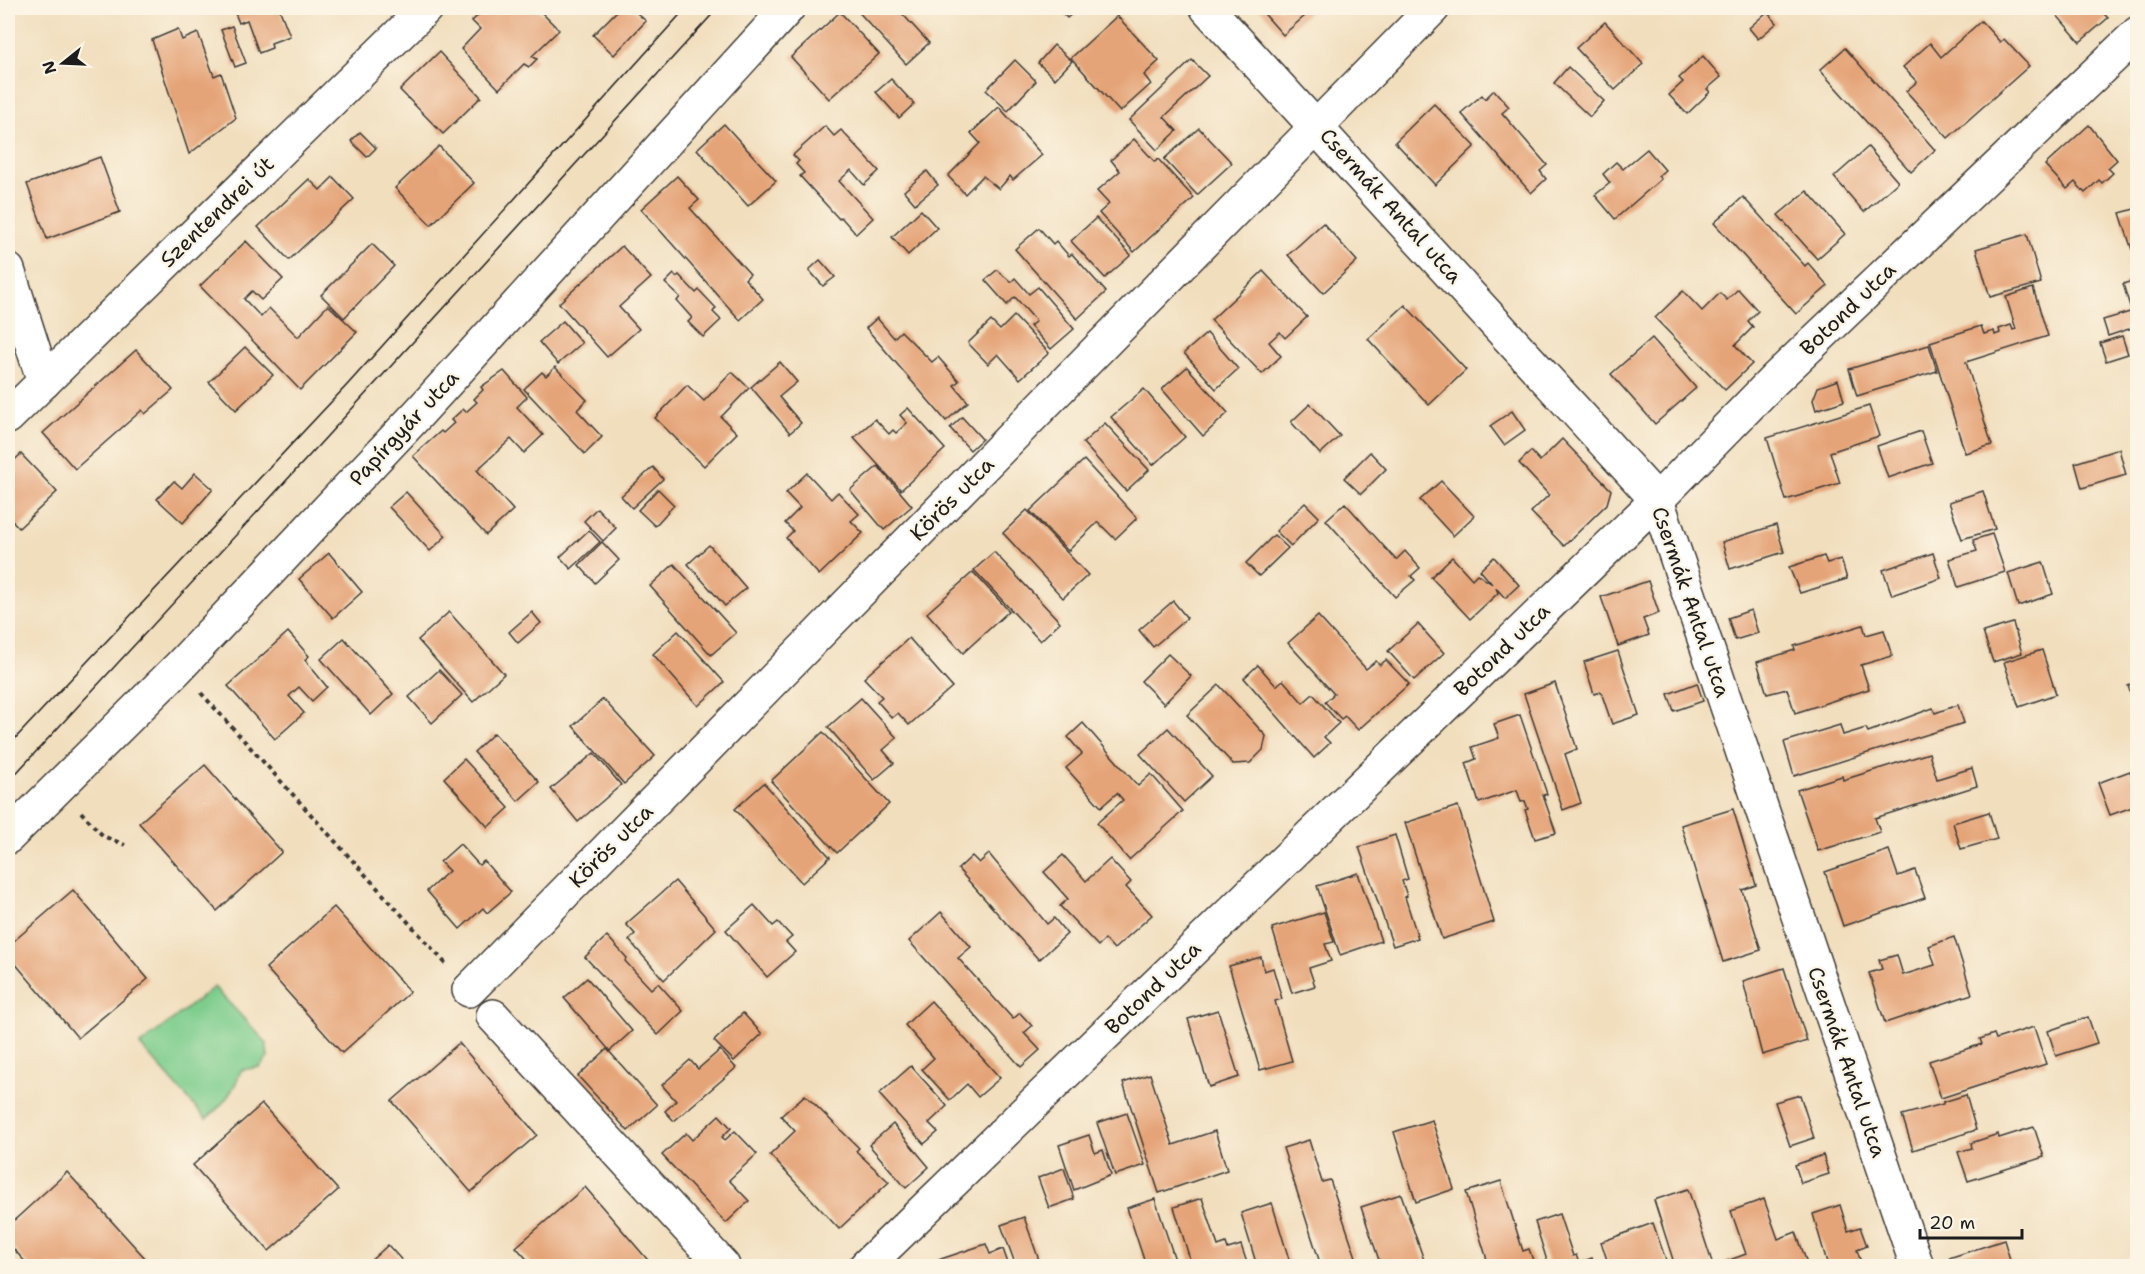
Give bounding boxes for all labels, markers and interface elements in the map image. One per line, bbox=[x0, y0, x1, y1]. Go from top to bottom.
north arrow bbox=[33, 33, 93, 93]
text: N bbox=[37, 58, 61, 77]
street label: Csermák Antal utca bbox=[1314, 122, 1468, 290]
street label: Szentendrei út bbox=[154, 150, 280, 274]
street label: Botond utca bbox=[1794, 256, 1902, 362]
street label: Papírgyár utca bbox=[343, 364, 465, 492]
street label: Körös utca bbox=[904, 451, 1000, 547]
street label: Csermák Antal utca bbox=[1645, 503, 1737, 701]
street label: Botond utca bbox=[1448, 597, 1556, 703]
street label: Körös utca bbox=[563, 798, 659, 894]
street label: Botond utca bbox=[1099, 935, 1207, 1041]
street label: Csermák Antal utca bbox=[1801, 963, 1893, 1161]
scale bar bbox=[1920, 1202, 2022, 1240]
text: 20 m bbox=[1929, 1211, 1975, 1235]

